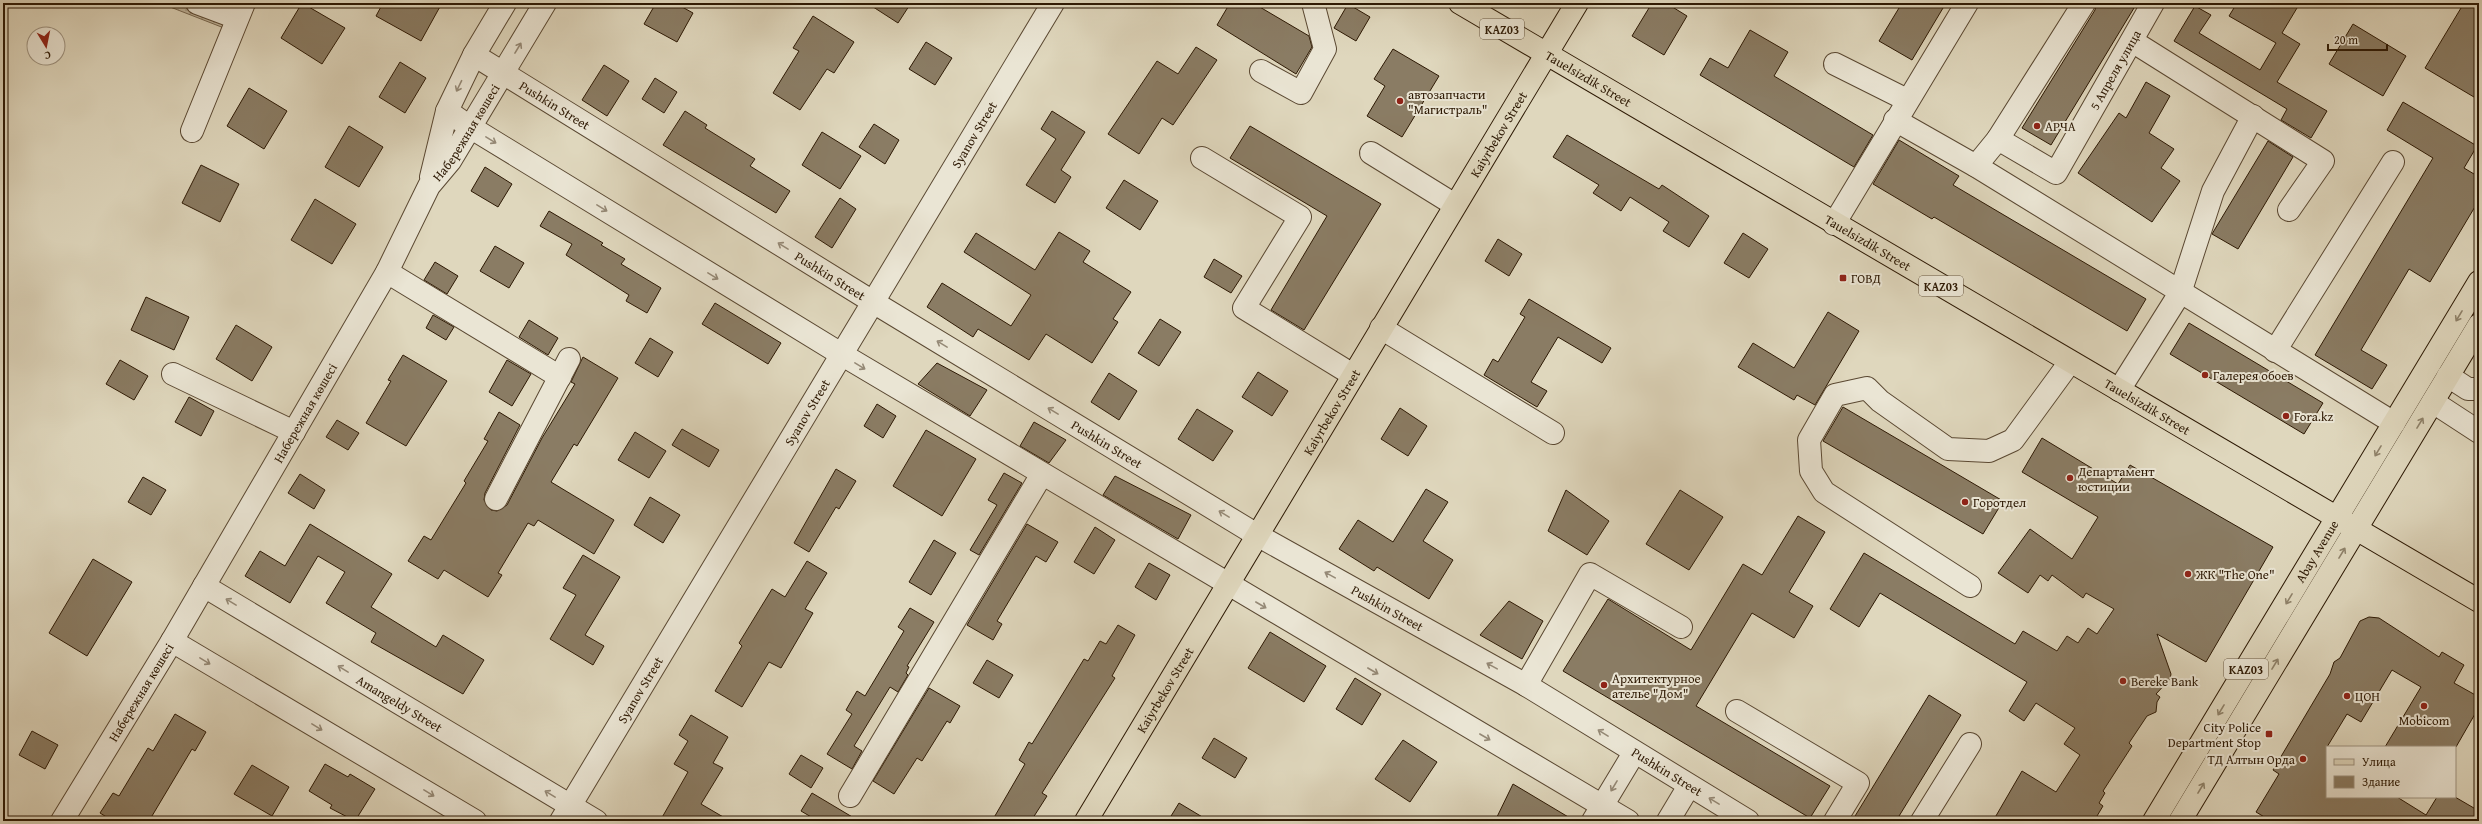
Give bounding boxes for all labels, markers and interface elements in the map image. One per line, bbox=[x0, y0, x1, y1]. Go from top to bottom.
road number: KАZ03 bbox=[1480, 19, 1524, 39]
north arrow bbox=[26, 26, 66, 66]
street label: 5 Апреля улица bbox=[2085, 26, 2146, 113]
scale bar bbox=[2328, 26, 2387, 52]
text: 20 m bbox=[2334, 31, 2358, 48]
one-way arrow bbox=[514, 43, 522, 54]
street label: Tauelsіzdіk Street bbox=[1542, 46, 1636, 111]
text: С bbox=[43, 47, 52, 64]
street label: Pushkin Street bbox=[516, 76, 594, 134]
street label: Набережная көшесі bbox=[428, 80, 504, 185]
one-way arrow bbox=[455, 80, 462, 92]
place label: автозапчасти "Магистраль" bbox=[1408, 85, 1488, 119]
street label: Kaiyrbekov Street bbox=[1465, 87, 1532, 181]
marker: автозапчасти "Магистраль" bbox=[1395, 96, 1405, 106]
street label: Syanov Street bbox=[946, 97, 1001, 172]
place label: АРЧА bbox=[2045, 117, 2076, 136]
marker: АРЧА bbox=[2032, 121, 2042, 131]
one-way arrow bbox=[485, 137, 497, 145]
one-way arrow bbox=[596, 205, 608, 213]
street label: Tauelsіzdіk Street bbox=[1821, 210, 1915, 275]
one-way arrow bbox=[777, 242, 789, 250]
street label: Pushkin Street bbox=[791, 246, 870, 305]
place label: ГОВД bbox=[1851, 269, 1881, 288]
one-way arrow bbox=[707, 272, 718, 280]
marker: ГОВД bbox=[1838, 273, 1848, 283]
road number: KАZ03 bbox=[1919, 276, 1963, 296]
one-way arrow bbox=[2455, 310, 2463, 321]
one-way arrow bbox=[936, 339, 948, 347]
street label: Набережная көшесі bbox=[268, 359, 342, 466]
one-way arrow bbox=[854, 362, 866, 370]
street label: Kaiyrbekov Street bbox=[1298, 365, 1365, 459]
place label: Галерея обоев bbox=[2213, 366, 2294, 385]
marker: Галерея обоев bbox=[2200, 370, 2210, 380]
street label: Tauelsіzdіk Street bbox=[2101, 374, 2194, 439]
street label: Syanov Street bbox=[779, 375, 834, 449]
one-way arrow bbox=[1048, 407, 1059, 415]
place label: Fora.kz bbox=[2294, 407, 2334, 426]
marker: Fora.kz bbox=[2281, 411, 2291, 421]
street label: Pushkin Street bbox=[1068, 415, 1146, 473]
one-way arrow bbox=[2416, 417, 2424, 429]
one-way arrow bbox=[2373, 445, 2381, 457]
place label: Департамент юстиции bbox=[2077, 462, 2155, 496]
marker: Департамент юстиции bbox=[2065, 473, 2075, 483]
place label: Горотдел bbox=[1973, 493, 2026, 512]
marker: Горотдел bbox=[1960, 497, 1970, 507]
one-way arrow bbox=[1218, 510, 1230, 518]
street label: Abay Avenue bbox=[2290, 516, 2343, 586]
one-way arrow bbox=[2339, 547, 2347, 559]
place label: ЖК "The One" bbox=[2195, 565, 2275, 584]
marker: ЖК "The One" bbox=[2183, 569, 2193, 579]
one-way arrow bbox=[1324, 571, 1336, 579]
street label: Pushkin Street bbox=[1348, 580, 1428, 636]
one-way arrow bbox=[2284, 593, 2292, 605]
one-way arrow bbox=[225, 598, 237, 606]
one-way arrow bbox=[1255, 601, 1267, 609]
street label: Набережная көшесі bbox=[103, 639, 178, 745]
street label: Kaiyrbekov Street bbox=[1132, 643, 1198, 736]
street label: Syanov Street bbox=[612, 653, 667, 727]
one-way arrow bbox=[199, 657, 211, 665]
road number: KАZ03 bbox=[2224, 659, 2268, 679]
one-way arrow bbox=[2271, 659, 2279, 670]
one-way arrow bbox=[1486, 662, 1498, 669]
one-way arrow bbox=[338, 665, 349, 673]
one-way arrow bbox=[1367, 667, 1379, 675]
place label: Архитектурное ателье "Дом" bbox=[1612, 669, 1701, 703]
street label: Amangeldy Street bbox=[353, 670, 447, 737]
place label: Bereke Bank bbox=[2131, 672, 2199, 691]
marker: Bereke Bank bbox=[2118, 676, 2128, 686]
marker: Архитектурное ателье "Дом" bbox=[1599, 680, 1609, 690]
place label: ЦОН bbox=[2355, 687, 2380, 706]
marker: ЦОН bbox=[2342, 691, 2352, 701]
marker: Mobicom bbox=[2419, 701, 2429, 711]
one-way arrow bbox=[2217, 704, 2225, 716]
place label: Mobicom bbox=[2399, 711, 2450, 730]
place label: City Police Department Stop bbox=[2168, 718, 2261, 752]
one-way arrow bbox=[311, 723, 322, 731]
one-way arrow bbox=[1597, 729, 1609, 737]
marker: City Police Department Stop bbox=[2264, 729, 2274, 739]
one-way arrow bbox=[1479, 733, 1491, 741]
street label: Pushkin Street bbox=[1628, 743, 1707, 801]
legend bbox=[2326, 746, 2456, 798]
place label: ТД Алтын Орда bbox=[2208, 750, 2296, 769]
text: Улица bbox=[2362, 753, 2396, 770]
marker: ТД Алтын Орда bbox=[2298, 754, 2308, 764]
text: Здание bbox=[2362, 773, 2401, 790]
one-way arrow bbox=[1610, 780, 1618, 791]
one-way arrow bbox=[2197, 782, 2205, 794]
one-way arrow bbox=[544, 789, 556, 797]
one-way arrow bbox=[423, 790, 435, 798]
one-way arrow bbox=[1708, 796, 1720, 804]

